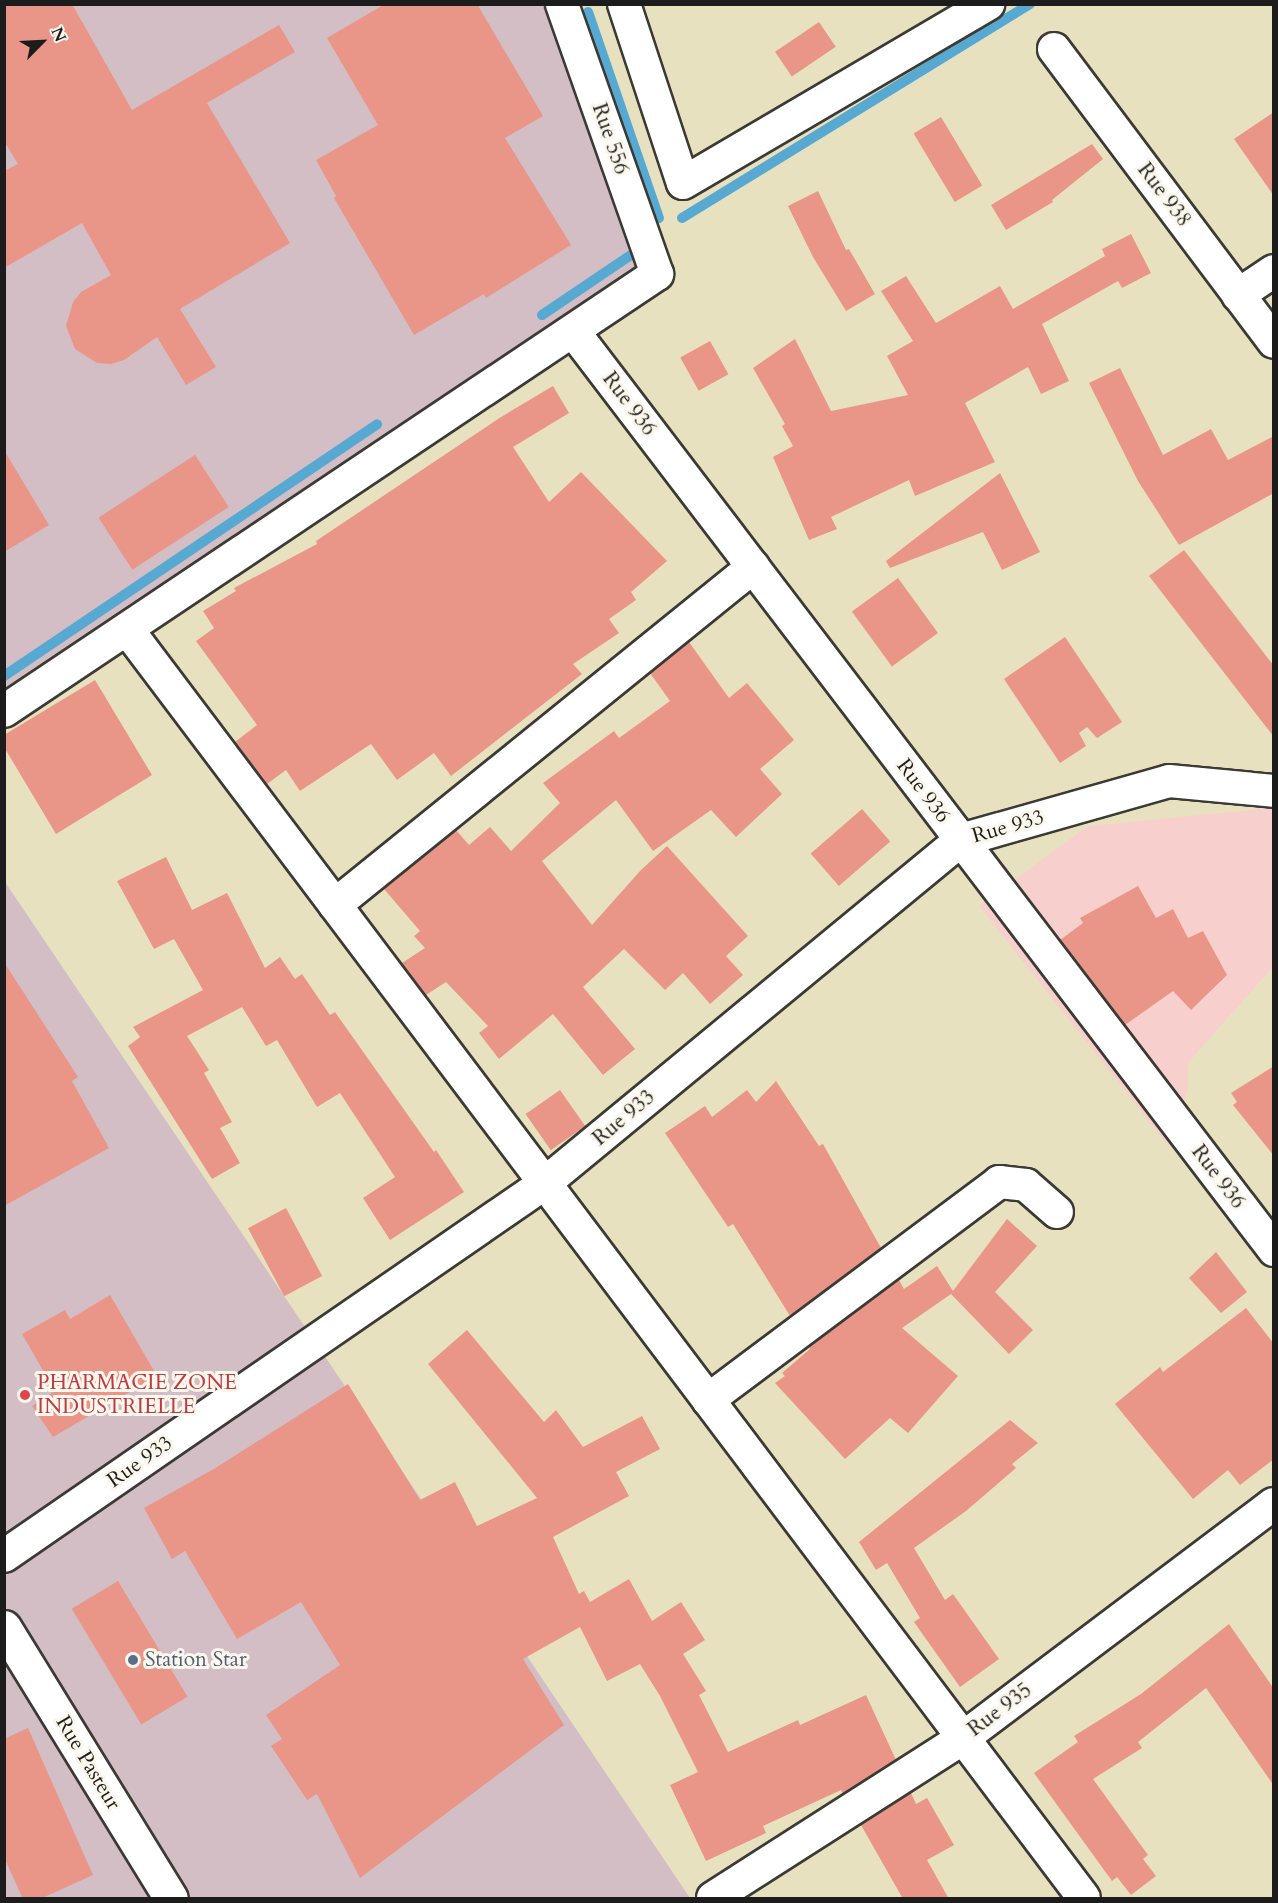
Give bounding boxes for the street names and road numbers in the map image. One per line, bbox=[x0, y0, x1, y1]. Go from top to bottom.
street label: Rue 556 bbox=[586, 100, 634, 178]
street label: Rue 938 bbox=[1132, 158, 1196, 232]
street label: Rue 936 bbox=[597, 367, 661, 441]
street label: Rue 936 bbox=[891, 754, 955, 828]
street label: Rue 933 bbox=[969, 805, 1047, 849]
street label: Rue 933 bbox=[588, 1085, 660, 1151]
street label: Rue 936 bbox=[1186, 1140, 1250, 1214]
street label: Rue 933 bbox=[103, 1431, 177, 1493]
street label: Rue 935 bbox=[963, 1678, 1037, 1742]
street label: Rue Pasteur bbox=[50, 1711, 126, 1815]

